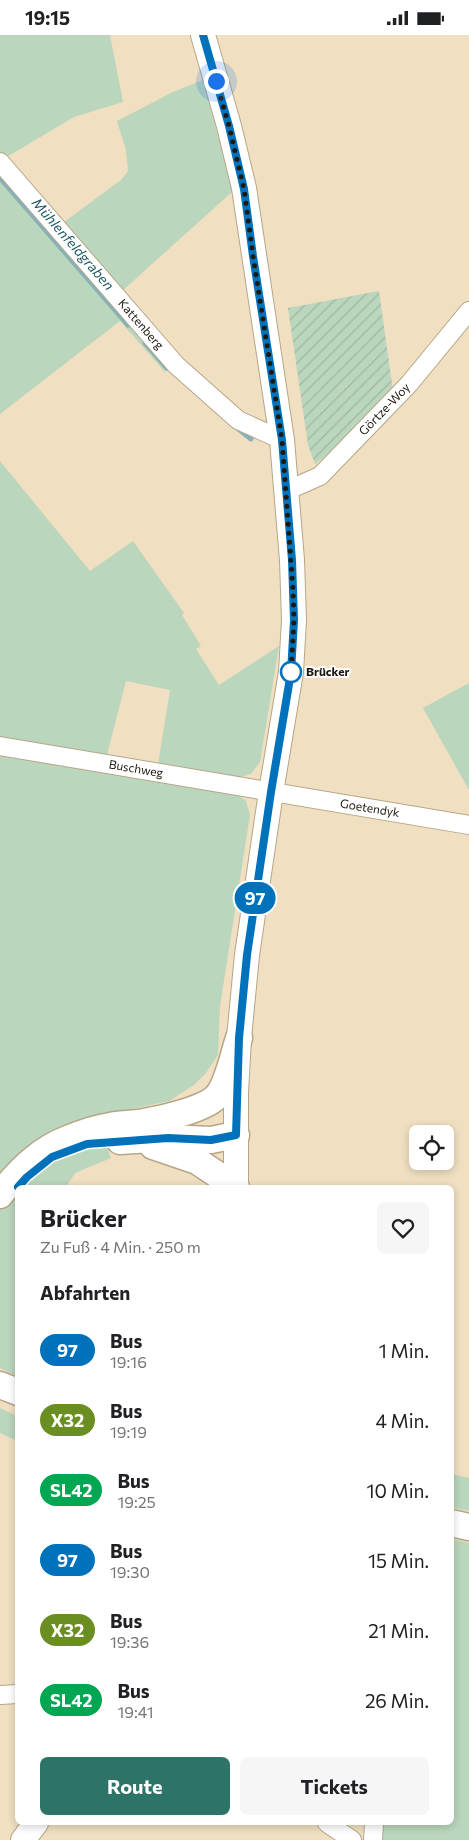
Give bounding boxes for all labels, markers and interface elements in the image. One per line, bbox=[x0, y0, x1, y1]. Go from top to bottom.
text: 19:15 bbox=[25, 6, 70, 29]
your location bbox=[204, 69, 229, 94]
water label: Mühlenfeldgraben bbox=[29, 194, 118, 293]
street label: Kattenberg bbox=[116, 296, 168, 352]
street label: Görtze-Woy bbox=[355, 380, 412, 438]
marker: Brücker bbox=[280, 661, 302, 683]
place label: Brücker bbox=[306, 664, 349, 678]
street label: Buschweg bbox=[108, 756, 165, 779]
street label: Goetendyk bbox=[339, 795, 401, 819]
line badge: 97 bbox=[232, 882, 278, 914]
text: 97 bbox=[245, 887, 265, 909]
map controls bbox=[409, 1125, 454, 1170]
button: locate bbox=[409, 1125, 454, 1170]
button: heart bbox=[377, 1202, 429, 1254]
text: Brücker bbox=[40, 1203, 127, 1232]
text: Zu Fuß · 4 Min. · 250 m bbox=[40, 1237, 201, 1256]
text: Abfahrten bbox=[40, 1281, 130, 1304]
text: Bus bbox=[110, 1329, 142, 1352]
text: 97 bbox=[57, 1339, 78, 1361]
text: 1 Min. bbox=[379, 1339, 429, 1362]
text: 19:16 bbox=[110, 1352, 147, 1371]
text: Bus bbox=[110, 1399, 142, 1422]
text: X32 bbox=[51, 1409, 84, 1431]
text: 4 Min. bbox=[376, 1409, 429, 1432]
text: 19:19 bbox=[110, 1422, 147, 1441]
text: Bus bbox=[117, 1469, 150, 1492]
text: SL42 bbox=[50, 1479, 92, 1501]
text: 10 Min. bbox=[366, 1479, 429, 1502]
text: 19:25 bbox=[117, 1492, 156, 1511]
text: Bus bbox=[110, 1539, 142, 1562]
text: 97 bbox=[57, 1549, 78, 1571]
text: 15 Min. bbox=[368, 1549, 429, 1572]
text: 19:30 bbox=[110, 1562, 150, 1581]
text: Bus bbox=[110, 1609, 142, 1632]
text: X32 bbox=[51, 1619, 84, 1641]
text: 21 Min. bbox=[368, 1619, 429, 1642]
text: 19:36 bbox=[110, 1632, 149, 1651]
text: Bus bbox=[117, 1679, 150, 1702]
text: SL42 bbox=[50, 1689, 92, 1711]
text: 26 Min. bbox=[365, 1689, 429, 1712]
text: 19:41 bbox=[117, 1702, 154, 1721]
button: Route bbox=[40, 1757, 230, 1815]
button: Tickets bbox=[240, 1757, 429, 1815]

